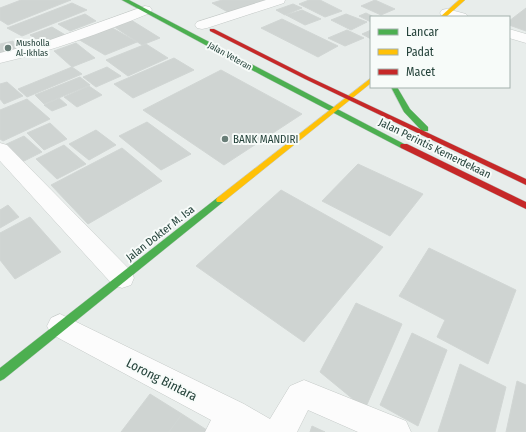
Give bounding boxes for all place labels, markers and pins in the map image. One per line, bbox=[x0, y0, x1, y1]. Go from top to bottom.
place label: Musholla Al-Ikhlas bbox=[16, 38, 50, 58]
marker: Musholla Al-Ikhlas bbox=[3, 43, 13, 53]
place label: BANK MANDIRI bbox=[233, 133, 298, 146]
marker: BANK MANDIRI bbox=[220, 134, 230, 144]

